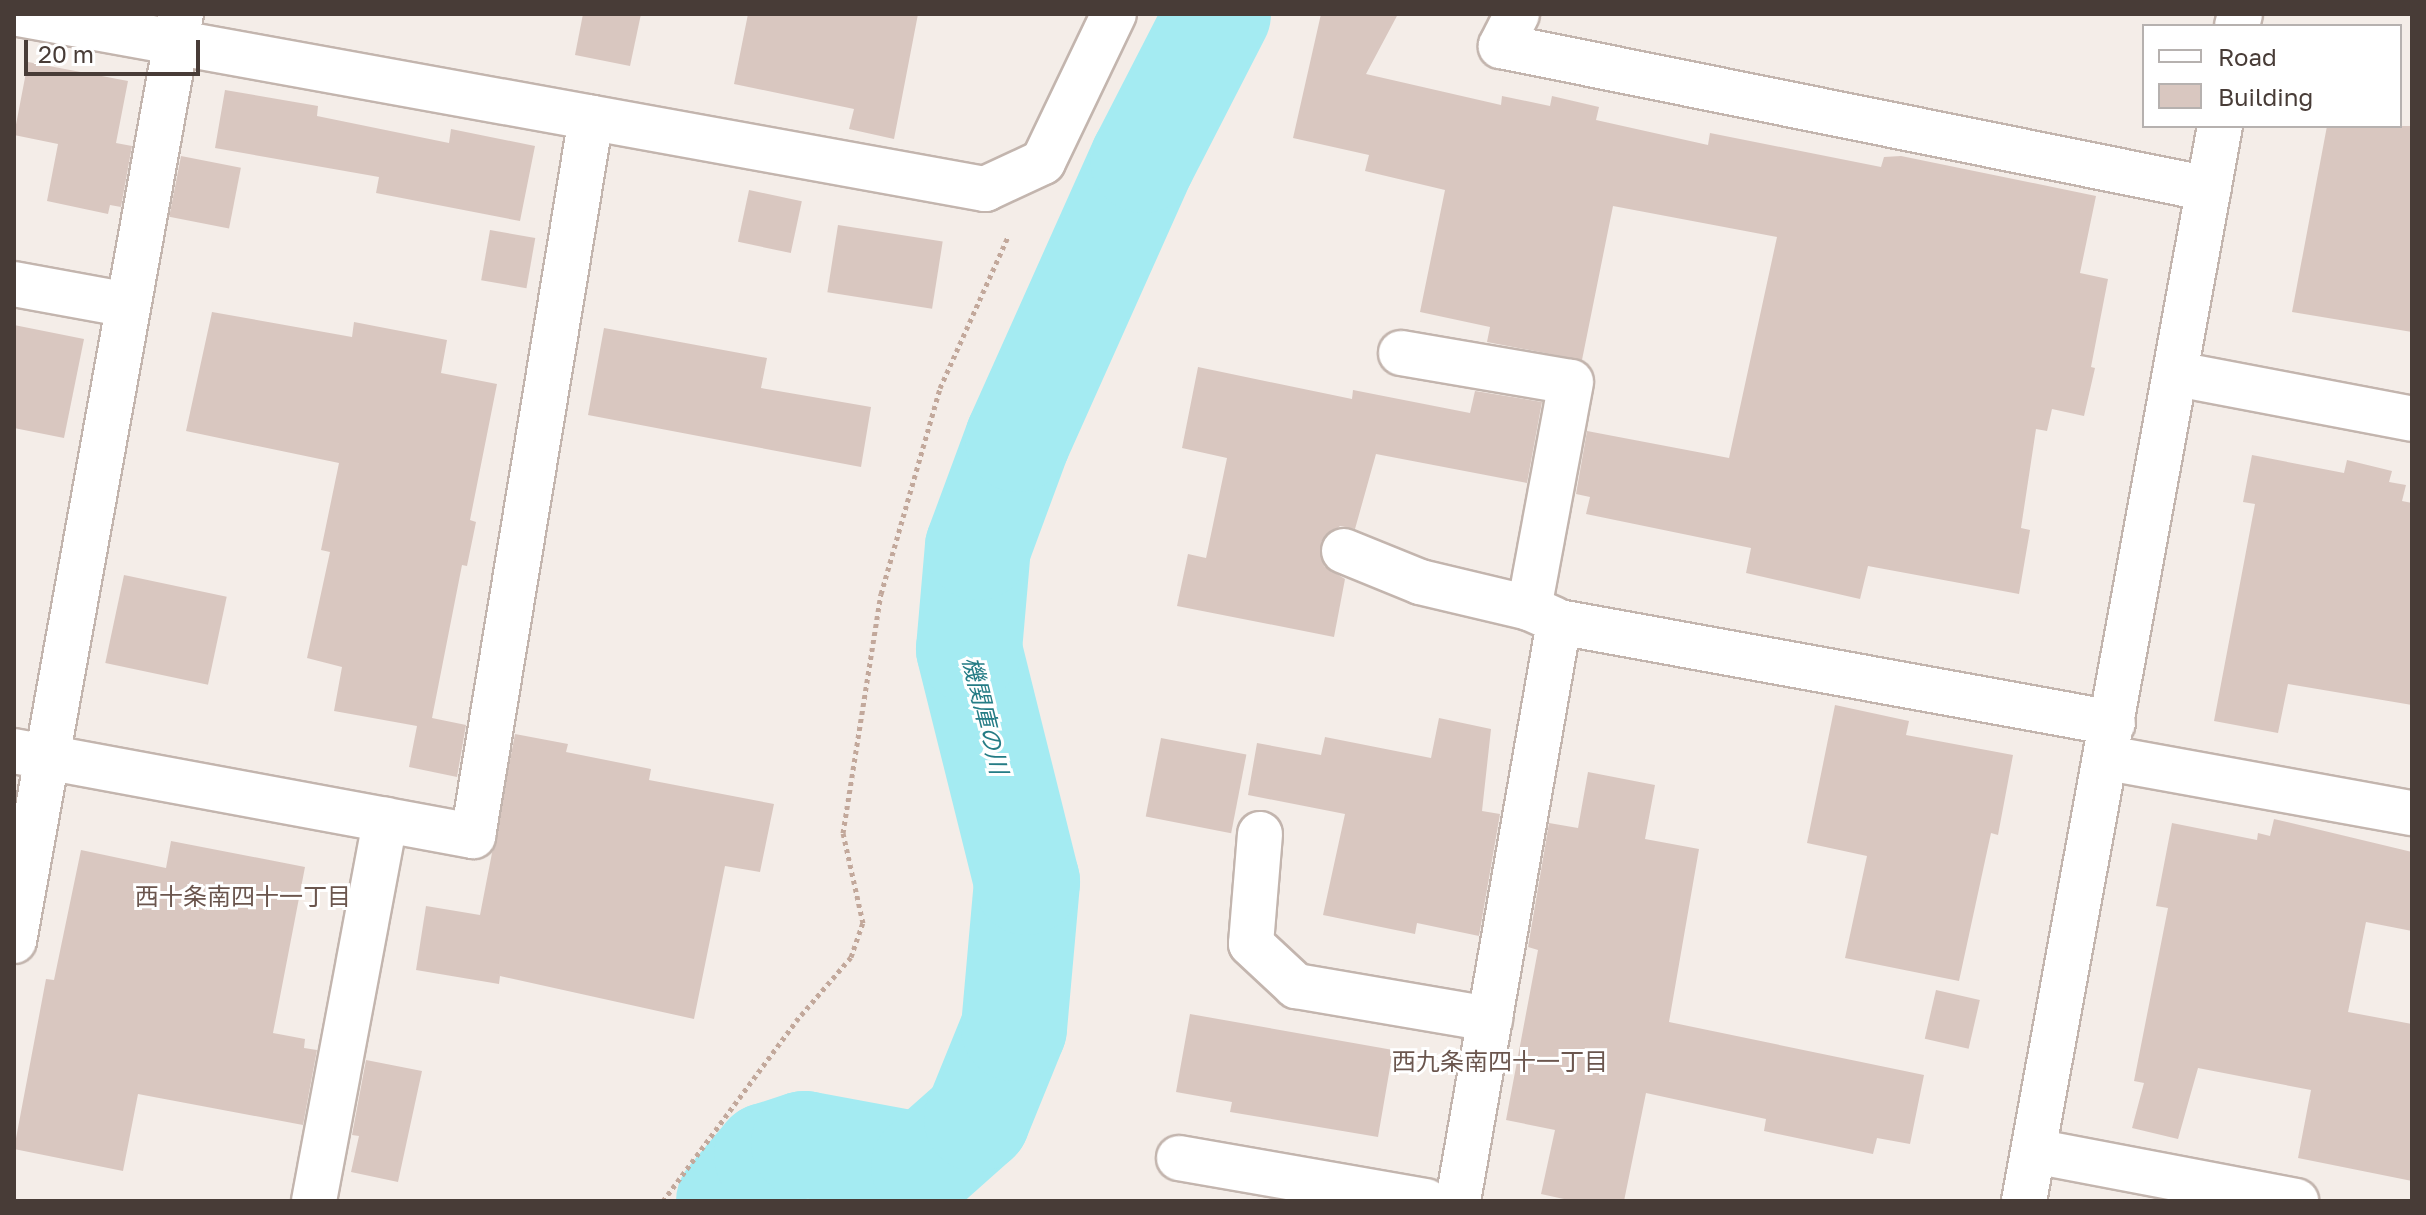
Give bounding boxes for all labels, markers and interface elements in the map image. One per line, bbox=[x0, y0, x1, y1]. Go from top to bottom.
scale bar bbox=[28, 24, 204, 74]
legend bbox=[2142, 24, 2402, 128]
text: 20 m bbox=[38, 39, 94, 68]
text: Road bbox=[2218, 42, 2277, 71]
text: Building bbox=[2218, 82, 2313, 111]
water label: 機関庫の川 bbox=[958, 653, 1014, 777]
district label: 西十条南四十一丁目 bbox=[135, 882, 351, 910]
district label: 西九条南四十一丁目 bbox=[1392, 1047, 1608, 1075]

